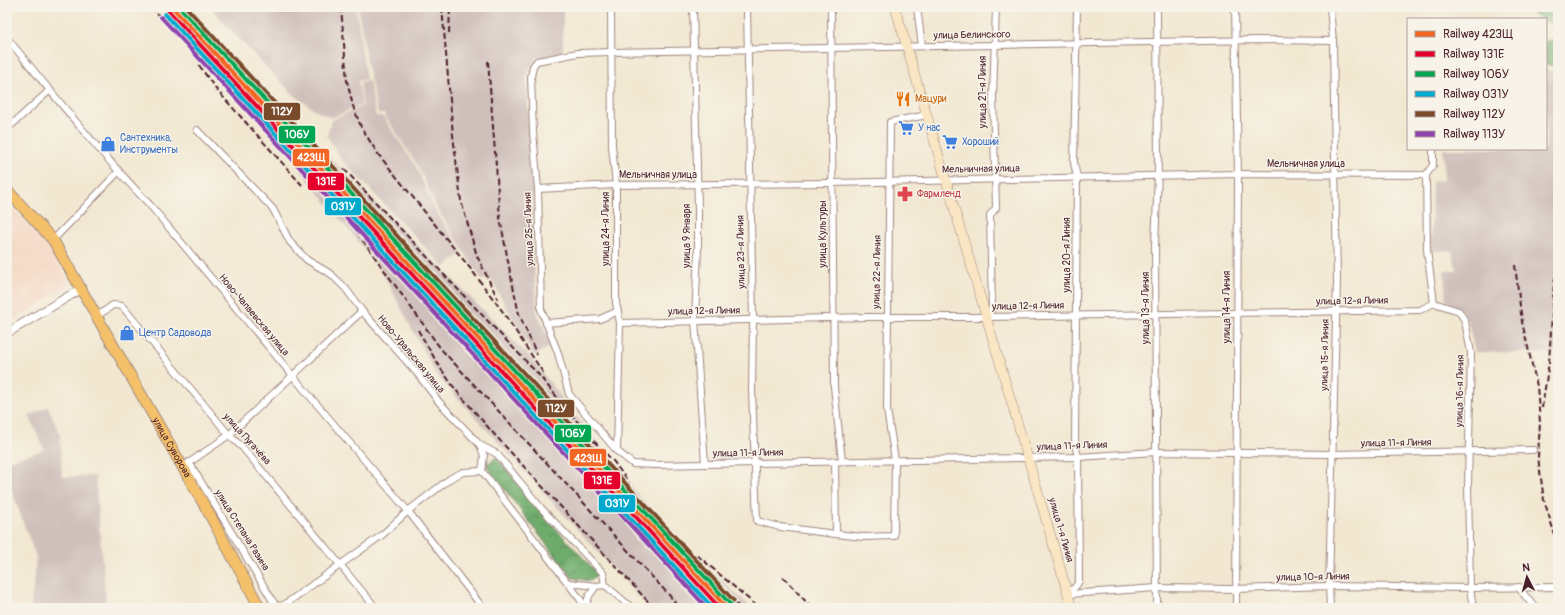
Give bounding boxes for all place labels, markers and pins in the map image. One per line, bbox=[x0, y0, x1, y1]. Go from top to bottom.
restaurant icon: Мацури bbox=[894, 90, 912, 108]
place label: Мацури bbox=[915, 93, 947, 105]
supermarket icon: У нас bbox=[897, 119, 915, 137]
place label: У нас bbox=[918, 122, 941, 134]
place label: Сантехника, Инструменты bbox=[120, 132, 178, 156]
supermarket icon: Хороший bbox=[941, 133, 959, 151]
shop icon: Сантехника, Инструменты bbox=[99, 135, 117, 153]
place label: Хороший bbox=[962, 136, 999, 148]
pharmacy icon: Фармленд bbox=[896, 185, 914, 203]
place label: Фармленд bbox=[917, 188, 961, 200]
shop icon: Центр Садовода bbox=[118, 324, 136, 342]
place label: Центр Садовода bbox=[139, 327, 211, 339]

